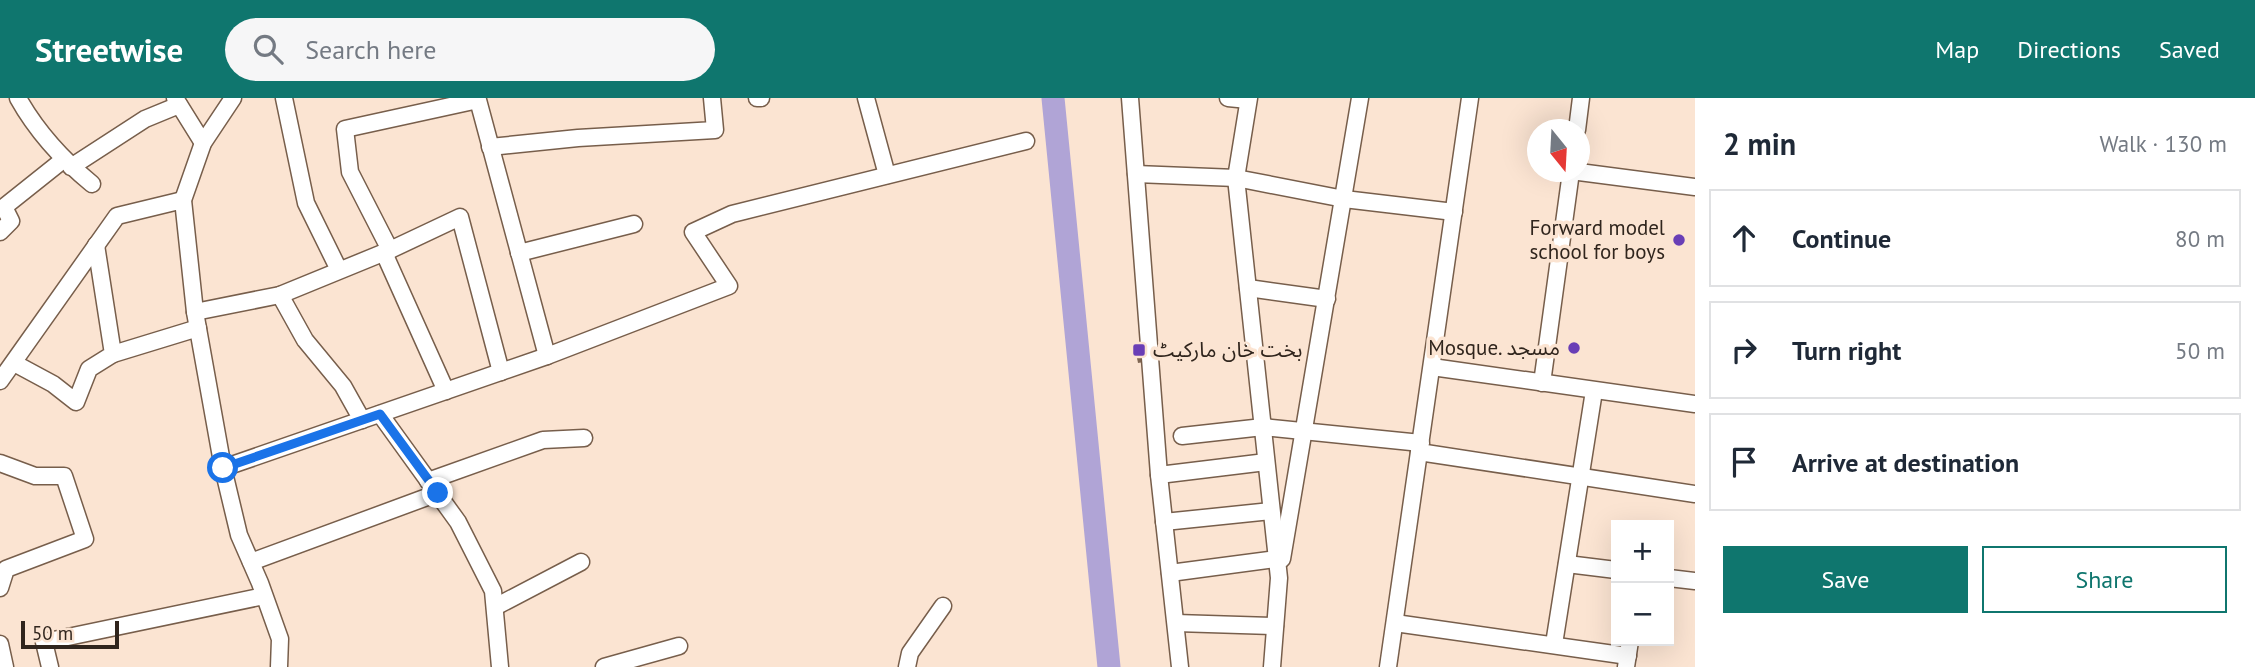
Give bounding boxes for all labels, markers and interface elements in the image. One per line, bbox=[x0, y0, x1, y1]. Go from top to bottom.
search box bbox=[225, 18, 715, 81]
text: Streetwise bbox=[35, 28, 183, 71]
icon: search bbox=[249, 30, 287, 68]
text: Search here bbox=[305, 33, 436, 66]
text: Map bbox=[1935, 34, 1979, 65]
text: Directions bbox=[2017, 34, 2121, 65]
text: Saved bbox=[2159, 34, 2220, 65]
north arrow bbox=[1527, 119, 1590, 182]
text: 2 min bbox=[1723, 124, 1796, 163]
text: Walk · 130 m bbox=[2100, 129, 2227, 158]
place label: Forward model school for boys bbox=[1529, 214, 1665, 265]
icon: ahead bbox=[1725, 219, 1763, 257]
text: Continue bbox=[1792, 222, 1891, 255]
text: 80 m bbox=[2175, 224, 2225, 253]
marker: Forward model school for boys bbox=[1671, 232, 1687, 248]
icon: right bbox=[1725, 331, 1763, 369]
place label: Mosque. مسجد bbox=[1428, 334, 1560, 361]
text: Turn right bbox=[1792, 334, 1901, 367]
place label: بخت خان مارکیٹ bbox=[1153, 336, 1303, 363]
text: 50 m bbox=[2175, 336, 2225, 365]
marker: Mosque. مسجد bbox=[1566, 340, 1582, 356]
marker: بخت خان مارکیٹ bbox=[1131, 342, 1147, 358]
icon: arrive bbox=[1725, 443, 1763, 481]
text: Arrive at destination bbox=[1792, 446, 2019, 479]
route start bbox=[207, 452, 238, 483]
route end bbox=[422, 477, 453, 508]
map controls bbox=[1611, 520, 1674, 646]
button: + bbox=[1611, 520, 1674, 583]
button: Save bbox=[1723, 546, 1968, 613]
button: Share bbox=[1982, 546, 2227, 613]
button: − bbox=[1611, 583, 1674, 646]
scale bar bbox=[21, 618, 119, 650]
text: 50 m bbox=[32, 621, 73, 645]

